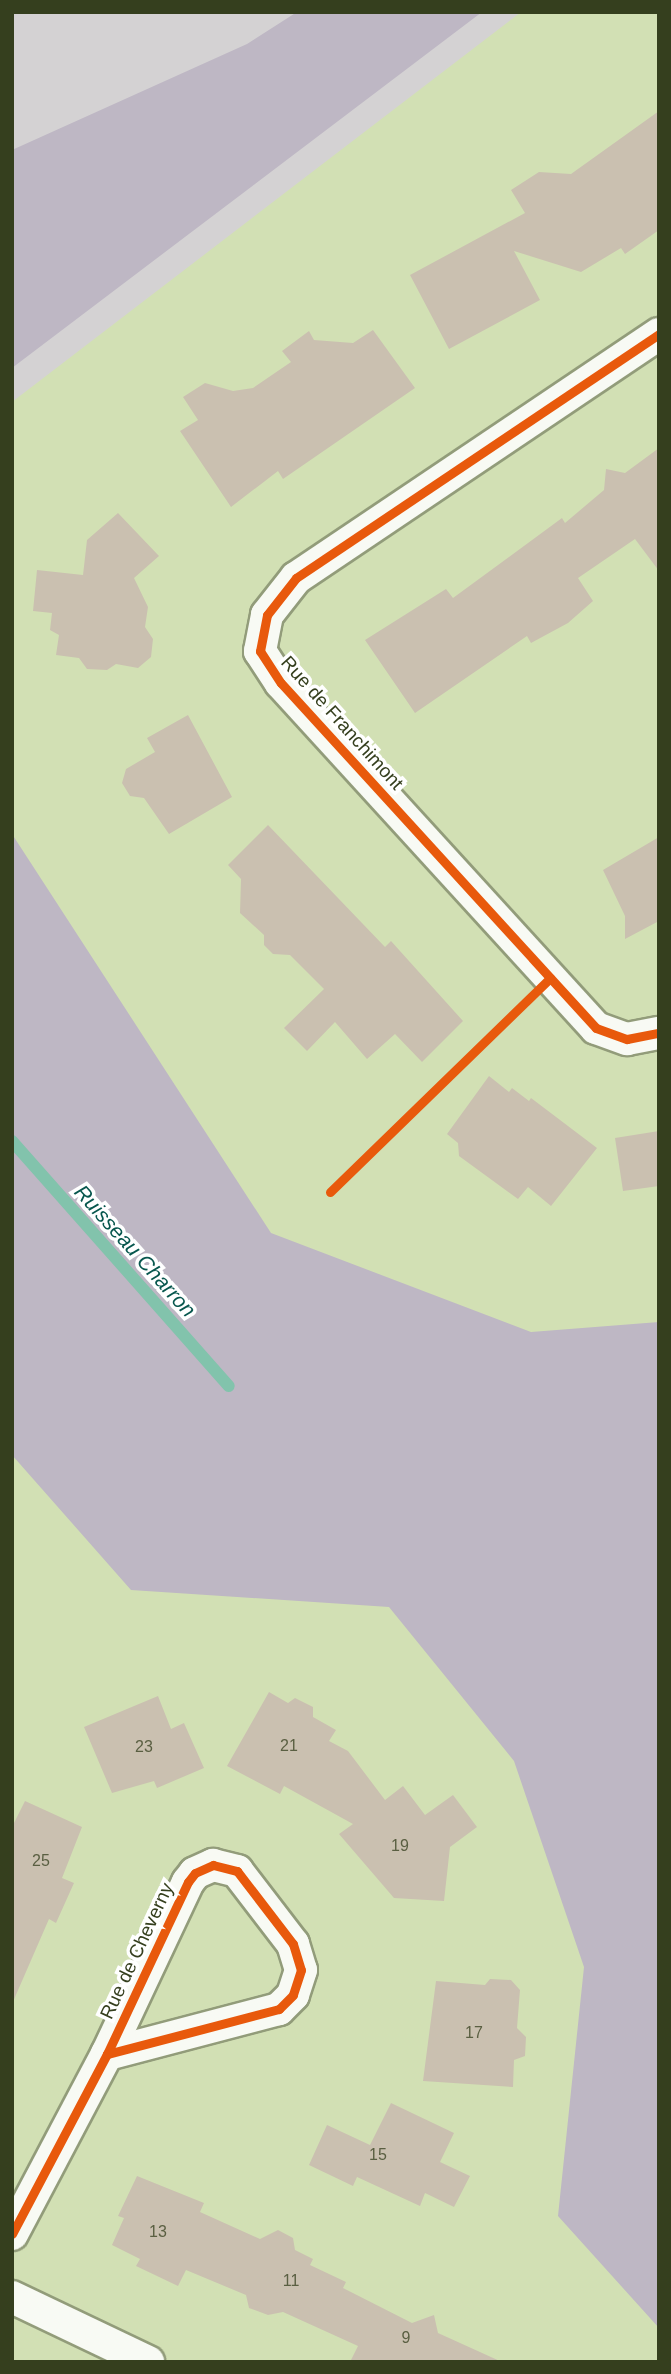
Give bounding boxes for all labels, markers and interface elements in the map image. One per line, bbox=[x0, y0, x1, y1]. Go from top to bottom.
street label: Rue de Franchimont bbox=[276, 651, 408, 795]
water label: Ruisseau Charron bbox=[69, 1180, 201, 1322]
house number: 21 bbox=[280, 1736, 298, 1756]
house number: 23 bbox=[135, 1737, 153, 1757]
house number: 19 bbox=[391, 1836, 409, 1856]
house number: 25 bbox=[32, 1851, 50, 1871]
street label: Rue de Cheverny bbox=[95, 1879, 179, 2023]
house number: 17 bbox=[465, 2023, 483, 2043]
house number: 15 bbox=[369, 2145, 387, 2165]
house number: 13 bbox=[149, 2222, 167, 2242]
house number: 11 bbox=[283, 2271, 299, 2291]
house number: 9 bbox=[402, 2328, 410, 2348]

